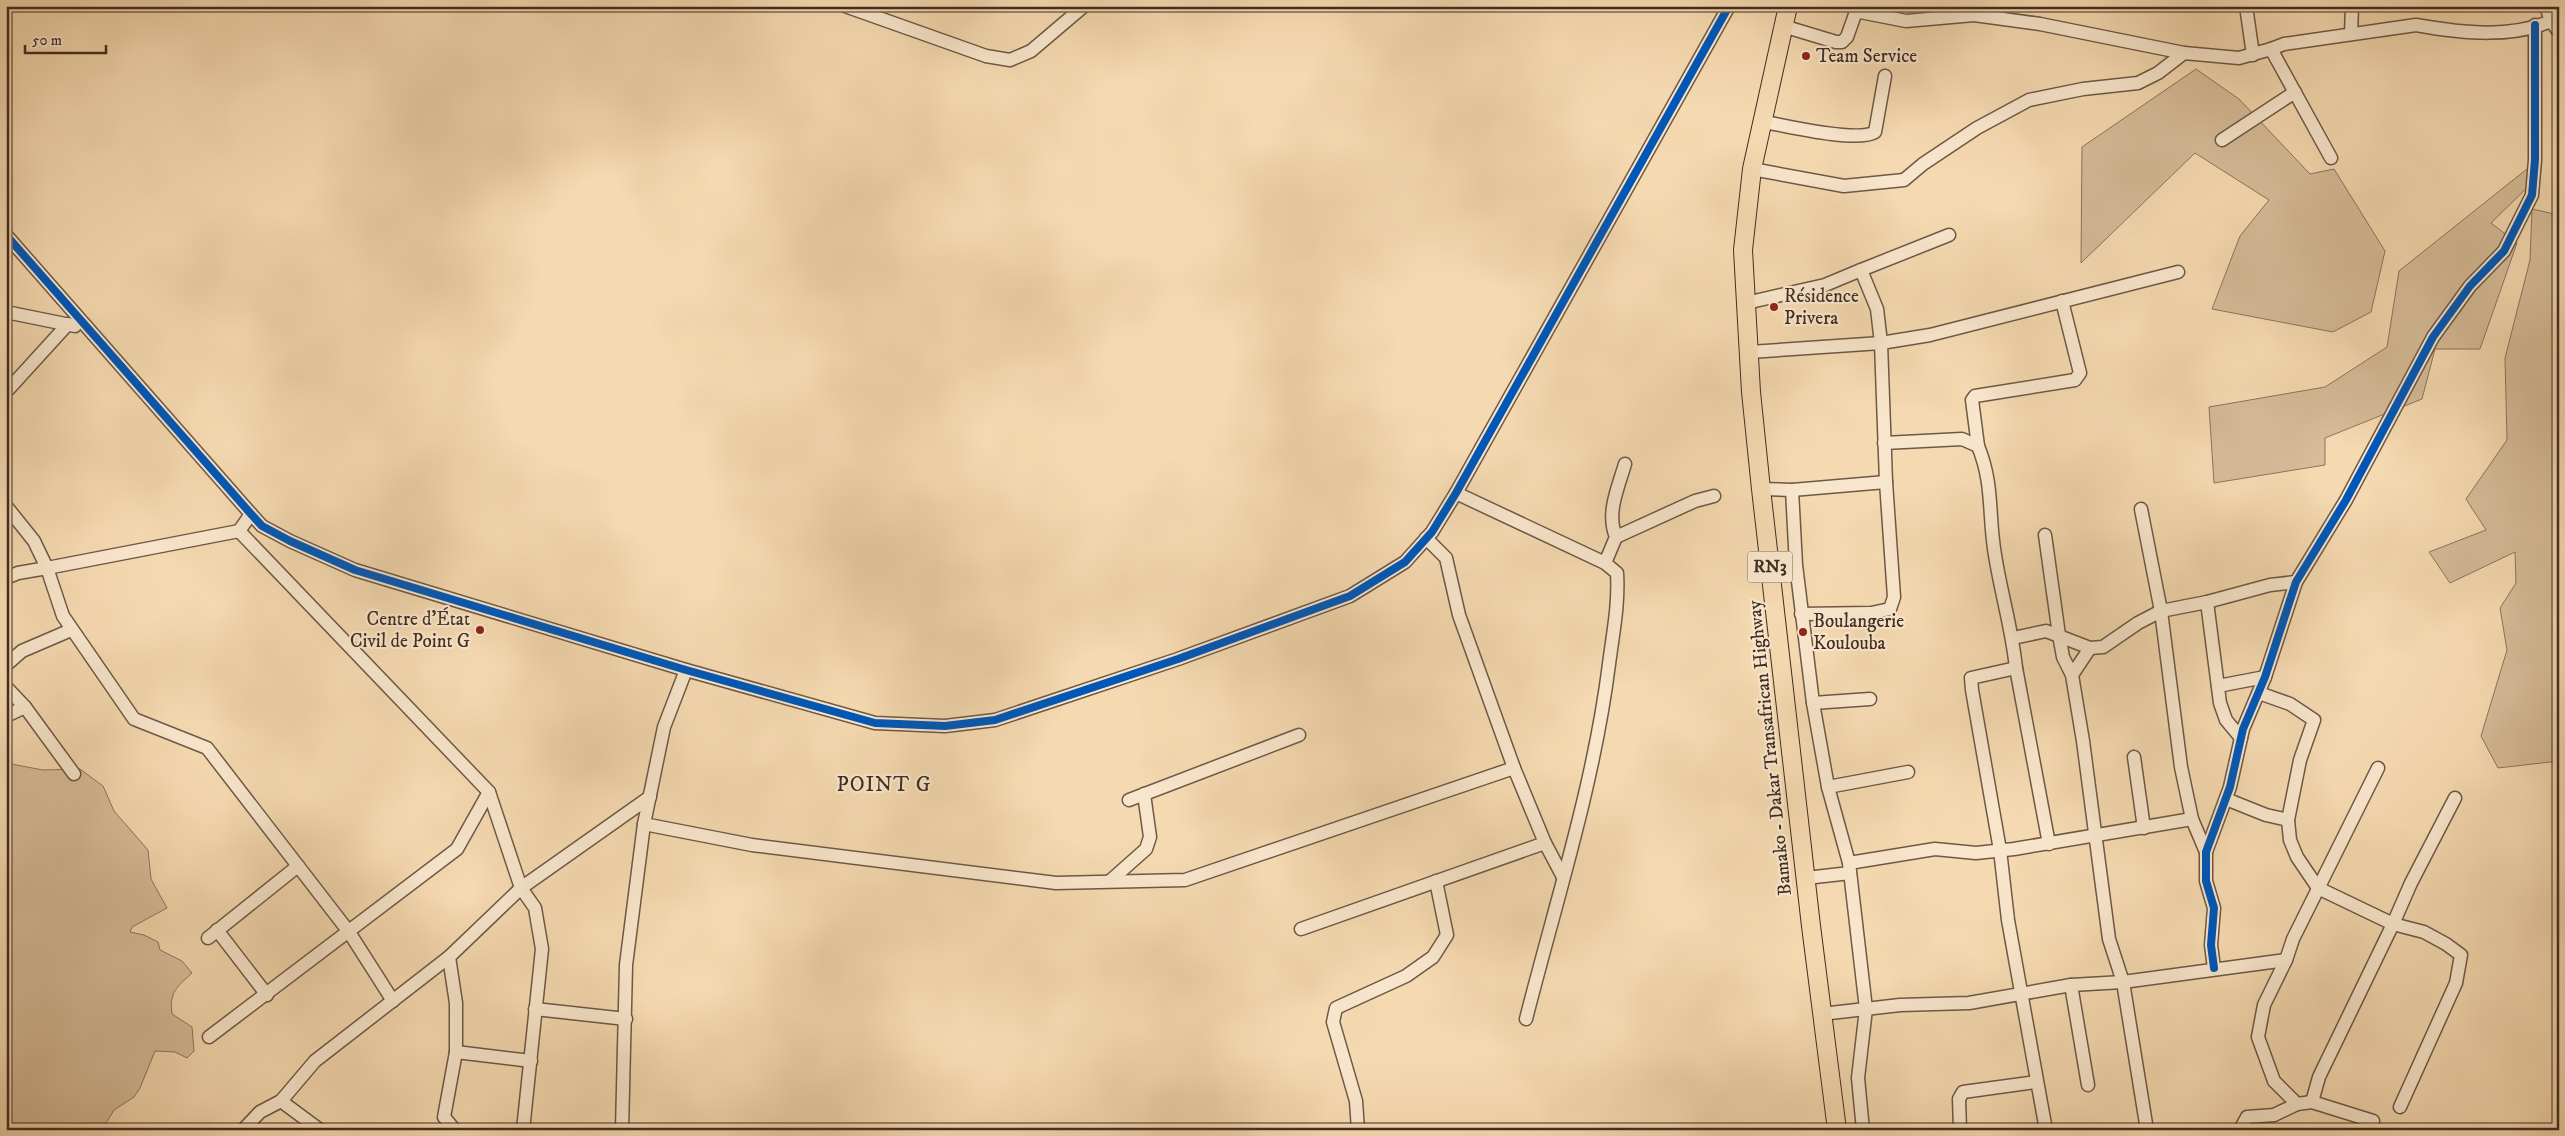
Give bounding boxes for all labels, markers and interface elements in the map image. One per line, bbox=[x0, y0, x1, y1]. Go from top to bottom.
scale bar bbox=[25, 22, 106, 54]
text: 50 m bbox=[32, 31, 62, 50]
place label: Team Service bbox=[1816, 45, 1917, 68]
marker: Team Service bbox=[1800, 50, 1812, 62]
place label: Résidence Privera bbox=[1784, 285, 1859, 330]
marker: Résidence Privera bbox=[1768, 301, 1780, 313]
road number: RN3 bbox=[1748, 552, 1792, 582]
street label: Bamako - Dakar Transafrican Highway bbox=[1743, 598, 1797, 897]
place label: Centre d'État Civil de Point G bbox=[350, 607, 470, 653]
place label: Boulangerie Koulouba bbox=[1813, 610, 1904, 655]
marker: Centre d'État Civil de Point G bbox=[474, 624, 486, 636]
marker: Boulangerie Koulouba bbox=[1797, 626, 1809, 638]
district label: POINT G bbox=[837, 772, 931, 798]

